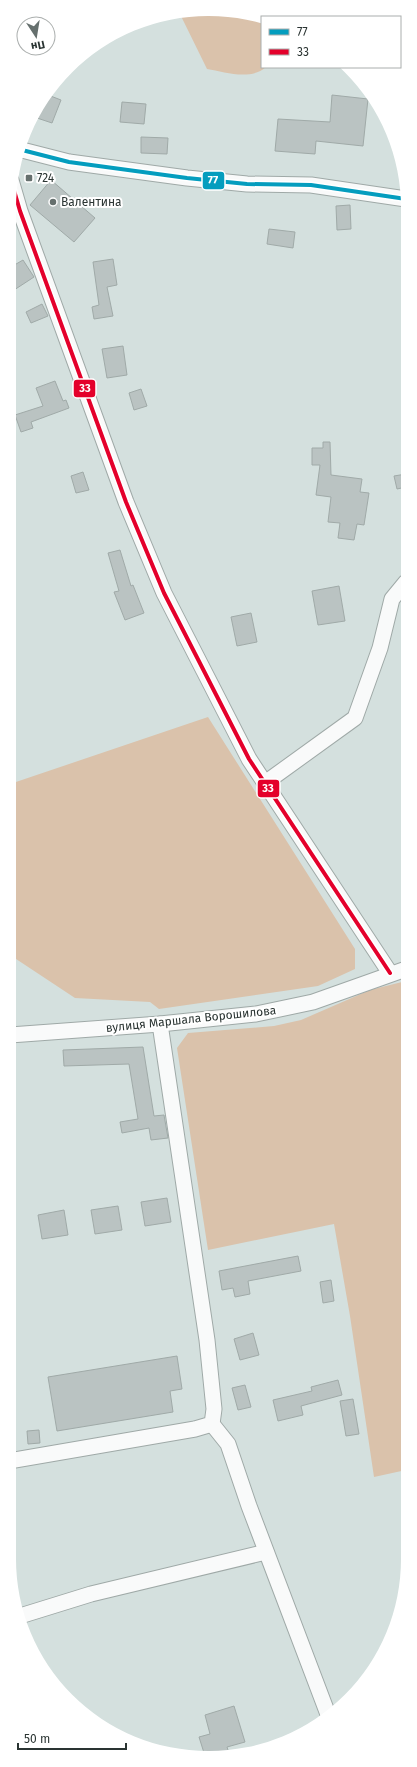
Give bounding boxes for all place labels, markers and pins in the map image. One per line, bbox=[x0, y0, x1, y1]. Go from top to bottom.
place label: 724 bbox=[37, 171, 55, 185]
marker: 724 bbox=[24, 173, 34, 183]
place label: Валентина bbox=[61, 195, 122, 209]
marker: Валентина bbox=[48, 197, 58, 207]

